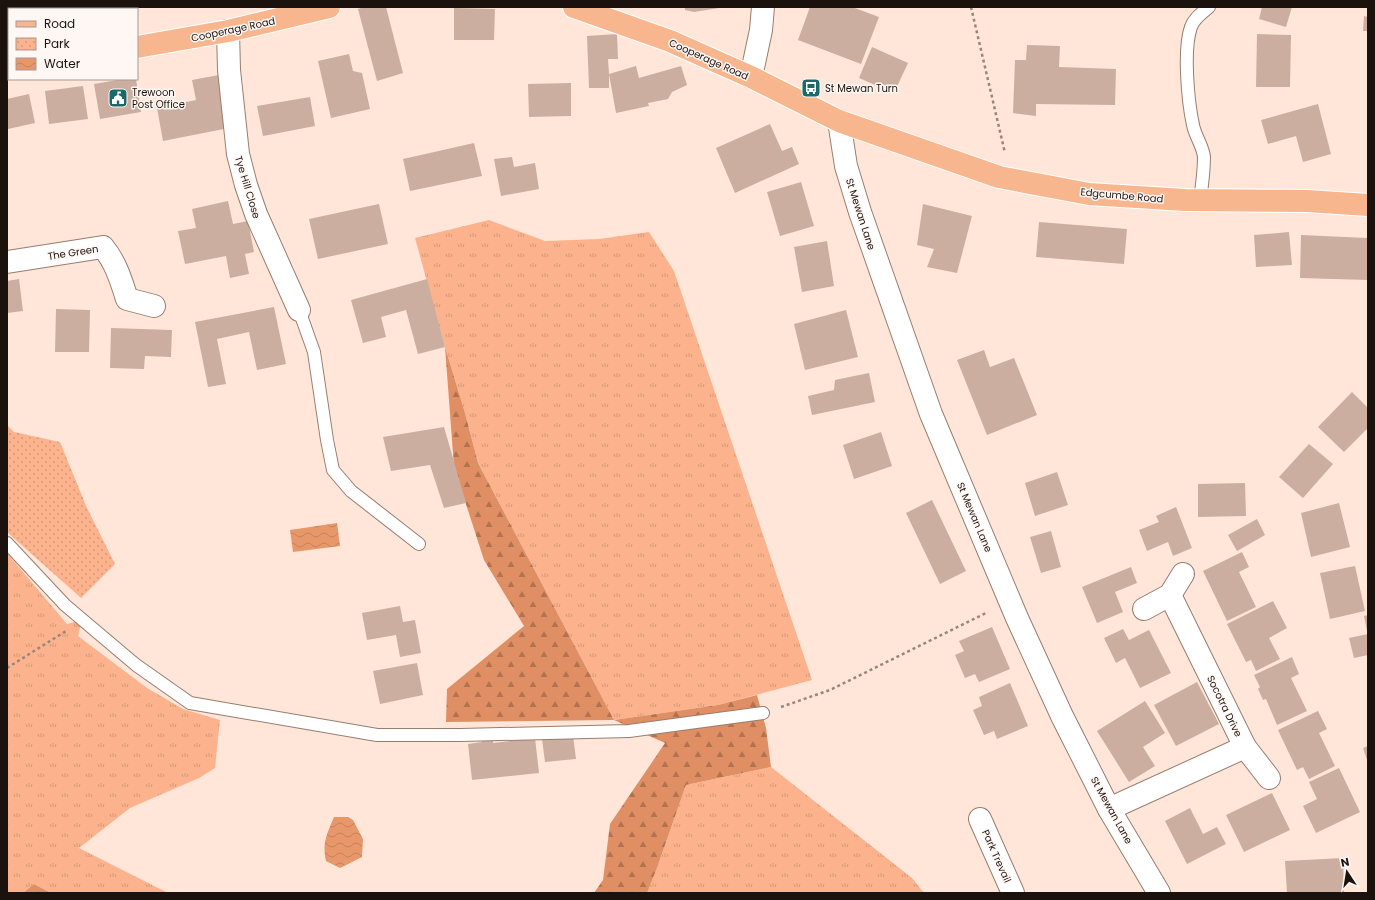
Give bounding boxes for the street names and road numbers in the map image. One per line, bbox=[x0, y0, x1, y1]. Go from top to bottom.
street label: Cooperage Road bbox=[190, 13, 277, 46]
street label: Cooperage Road bbox=[667, 35, 751, 84]
street label: Tye Hill Close bbox=[231, 154, 264, 220]
street label: St Mewan Lane bbox=[842, 176, 879, 252]
street label: Edgcumbe Road bbox=[1080, 184, 1164, 207]
street label: The Green bbox=[47, 241, 99, 264]
street label: St Mewan Lane bbox=[953, 480, 996, 555]
street label: Socotra Drive bbox=[1203, 673, 1246, 739]
street label: St Mewan Lane bbox=[1087, 774, 1136, 847]
street label: Park Trevail bbox=[978, 827, 1015, 885]

